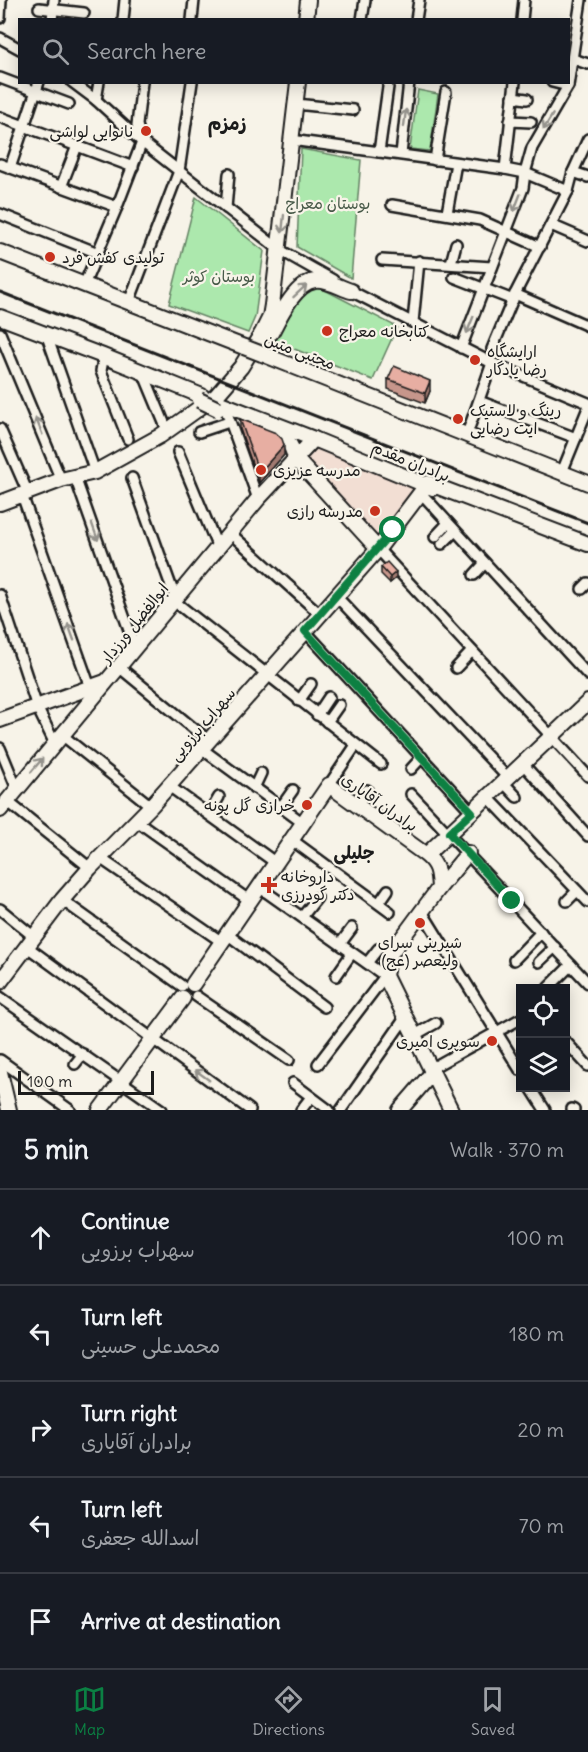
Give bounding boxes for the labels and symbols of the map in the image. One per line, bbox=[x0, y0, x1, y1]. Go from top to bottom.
one-way arrow bbox=[400, 109, 411, 129]
district label: زمزم bbox=[208, 112, 246, 138]
one-way arrow bbox=[541, 113, 553, 130]
place label: نانوایی لواشی bbox=[50, 121, 134, 142]
marker: نانوایی لواشی bbox=[139, 124, 153, 138]
park label: بوستان معراج bbox=[285, 193, 371, 214]
one-way arrow bbox=[511, 193, 522, 211]
one-way arrow bbox=[277, 214, 288, 234]
place label: تولیدی کفش فرد bbox=[62, 247, 165, 268]
marker: تولیدی کفش فرد bbox=[43, 250, 57, 264]
park label: بوستان کوثر bbox=[181, 266, 255, 287]
one-way arrow bbox=[292, 283, 307, 298]
one-way arrow bbox=[464, 315, 475, 334]
place label: کتابخانه معراج bbox=[339, 321, 430, 342]
marker: کتابخانه معراج bbox=[320, 324, 334, 338]
street label: مجتبی متین bbox=[261, 328, 338, 375]
place label: ارایشگاه رضا یادگار bbox=[485, 341, 547, 379]
marker: ارایشگاه رضا یادگار bbox=[468, 353, 482, 367]
place label: رینگ و لاستیک ایت رضایی bbox=[470, 400, 561, 439]
marker: رینگ و لاستیک ایت رضایی bbox=[451, 412, 465, 426]
one-way arrow bbox=[33, 417, 44, 436]
street label: برادران مقدم bbox=[368, 436, 453, 488]
place label: مدرسه عزیزی bbox=[273, 460, 361, 480]
marker: مدرسه عزیزی bbox=[254, 463, 268, 477]
place label: مدرسه رازی bbox=[287, 501, 363, 521]
marker: مدرسه رازی bbox=[368, 504, 382, 518]
route start bbox=[379, 516, 405, 542]
one-way arrow bbox=[90, 523, 101, 541]
street label: ابوالفضل ورزدار bbox=[95, 579, 173, 669]
one-way arrow bbox=[64, 623, 75, 642]
street label: سهراب برزویی bbox=[165, 683, 240, 766]
one-way arrow bbox=[31, 757, 44, 773]
street label: برادران آقایاری bbox=[338, 768, 422, 836]
place label: خرازی گل پونه bbox=[204, 795, 295, 816]
marker: خرازی گل پونه bbox=[300, 798, 314, 812]
district label: جلیلی bbox=[333, 841, 375, 865]
place label: داروخانه دکتر گودرزی bbox=[281, 866, 355, 905]
marker: داروخانه دکتر گودرزی bbox=[262, 878, 276, 892]
route end bbox=[498, 887, 524, 913]
marker: شیرینی سرای ولیعصر (عج) bbox=[413, 916, 427, 930]
place label: شیرینی سرای ولیعصر (عج) bbox=[378, 932, 462, 971]
place label: سوپری امیری bbox=[396, 1031, 480, 1052]
marker: سوپری امیری bbox=[485, 1034, 499, 1048]
scale bar bbox=[18, 1068, 154, 1096]
one-way arrow bbox=[195, 1069, 211, 1082]

